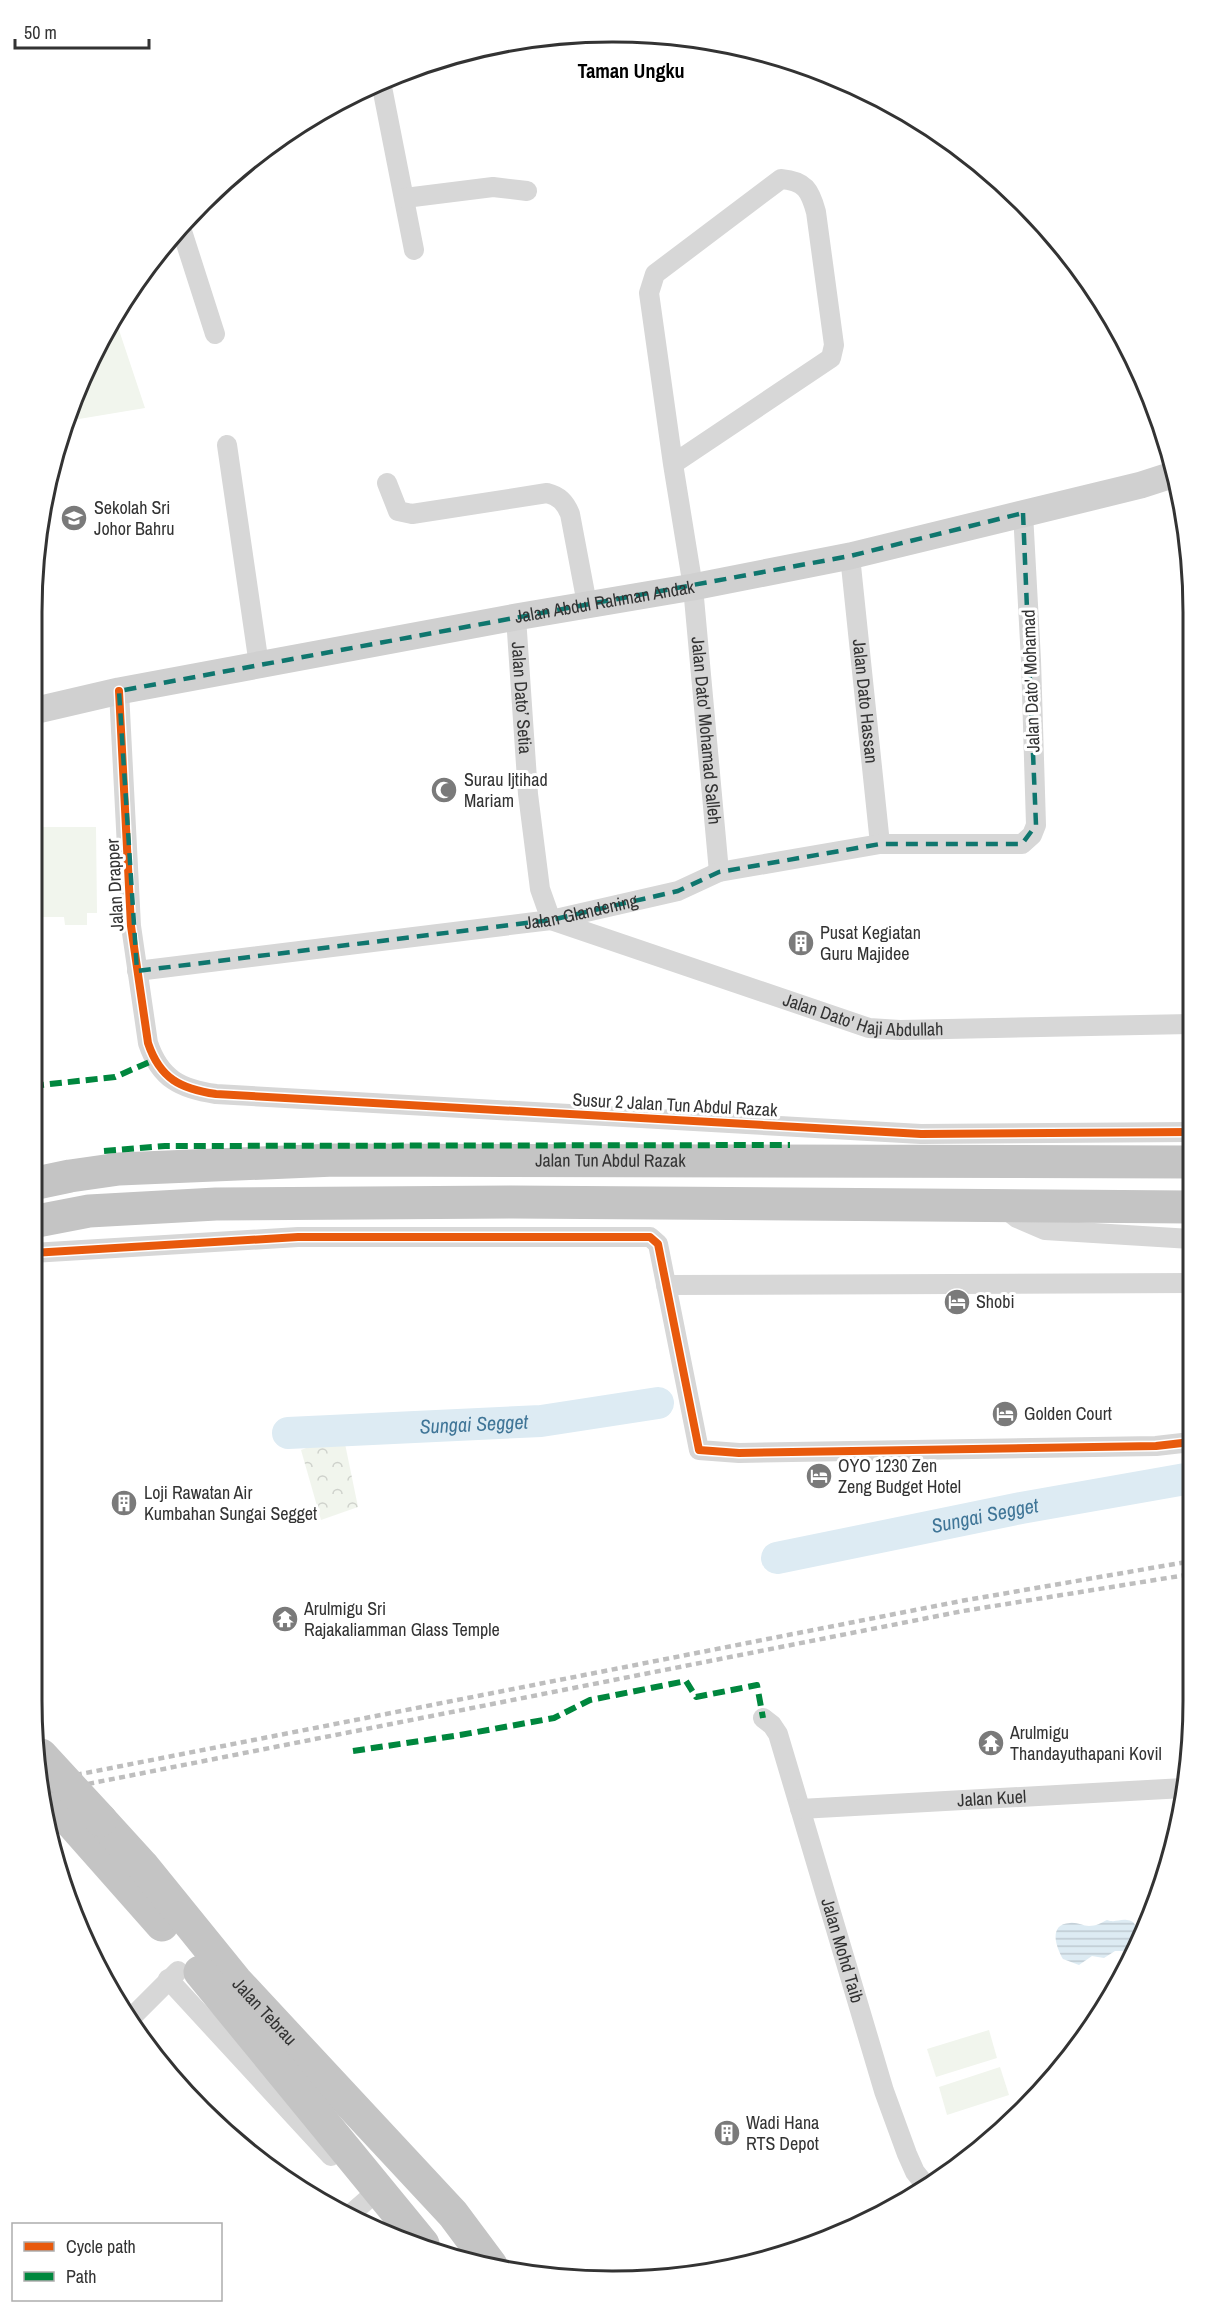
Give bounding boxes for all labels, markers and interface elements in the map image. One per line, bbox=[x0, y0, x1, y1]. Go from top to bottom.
scale bar bbox=[15, 12, 148, 50]
text: 50 m bbox=[24, 20, 57, 45]
district label: Taman Ungku bbox=[577, 57, 685, 84]
place label: Sekolah Sri Johor Bahru bbox=[94, 495, 174, 541]
school or university icon: Sekolah Sri Johor Bahru bbox=[59, 503, 89, 533]
street label: Jalan Abdul Rahman Andak bbox=[513, 574, 697, 629]
street label: Jalan Dato' Mohamad bbox=[1016, 609, 1045, 753]
street label: Jalan Dato' Mohamad Salleh bbox=[686, 636, 728, 826]
street label: Jalan Dato Hassan bbox=[847, 638, 885, 765]
street label: Jalan Dato’ Setia bbox=[506, 641, 538, 755]
place label: Surau Ijtihad Mariam bbox=[464, 767, 548, 813]
mosque icon: Surau Ijtihad Mariam bbox=[429, 775, 459, 805]
street label: Jalan Drapper bbox=[100, 838, 129, 932]
street label: Jalan Glandening bbox=[523, 887, 641, 935]
place label: Pusat Kegiatan Guru Majidee bbox=[820, 920, 921, 966]
building icon: Pusat Kegiatan Guru Majidee bbox=[786, 928, 816, 958]
street label: Jalan Dato' Haji Abdullah bbox=[780, 987, 944, 1042]
street label: Susur 2 Jalan Tun Abdul Razak bbox=[572, 1087, 779, 1122]
street label: Jalan Tun Abdul Razak bbox=[535, 1147, 686, 1173]
hotel icon: Shobi bbox=[942, 1287, 972, 1317]
place label: Shobi bbox=[976, 1289, 1015, 1314]
hotel icon: Golden Court bbox=[990, 1399, 1020, 1429]
place label: Golden Court bbox=[1024, 1401, 1112, 1426]
water label: Sungai Segget bbox=[419, 1408, 529, 1440]
place label: OYO 1230 Zen Zeng Budget Hotel bbox=[838, 1453, 961, 1499]
hotel icon: OYO 1230 Zen Zeng Budget Hotel bbox=[804, 1461, 834, 1491]
place label: Loji Rawatan Air Kumbahan Sungai Segget bbox=[144, 1480, 317, 1526]
building icon: Loji Rawatan Air Kumbahan Sungai Segget bbox=[109, 1488, 139, 1518]
water label: Sungai Segget bbox=[929, 1491, 1041, 1539]
place label: Arulmigu Sri Rajakaliamman Glass Temple bbox=[303, 1596, 500, 1642]
temple icon: Arulmigu Sri Rajakaliamman Glass Temple bbox=[270, 1604, 300, 1634]
place label: Arulmigu Thandayuthapani Kovil bbox=[1009, 1720, 1162, 1766]
temple icon: Arulmigu Thandayuthapani Kovil bbox=[976, 1728, 1006, 1758]
street label: Jalan Kuel bbox=[957, 1784, 1027, 1812]
street label: Jalan Mohd Taib bbox=[815, 1895, 870, 2006]
street label: Jalan Tebrau bbox=[227, 1972, 303, 2051]
place label: Wadi Hana RTS Depot bbox=[746, 2110, 819, 2156]
building icon: Wadi Hana RTS Depot bbox=[712, 2118, 742, 2148]
legend bbox=[12, 2223, 222, 2301]
text: Cycle path bbox=[66, 2234, 136, 2259]
text: Path bbox=[66, 2264, 96, 2289]

